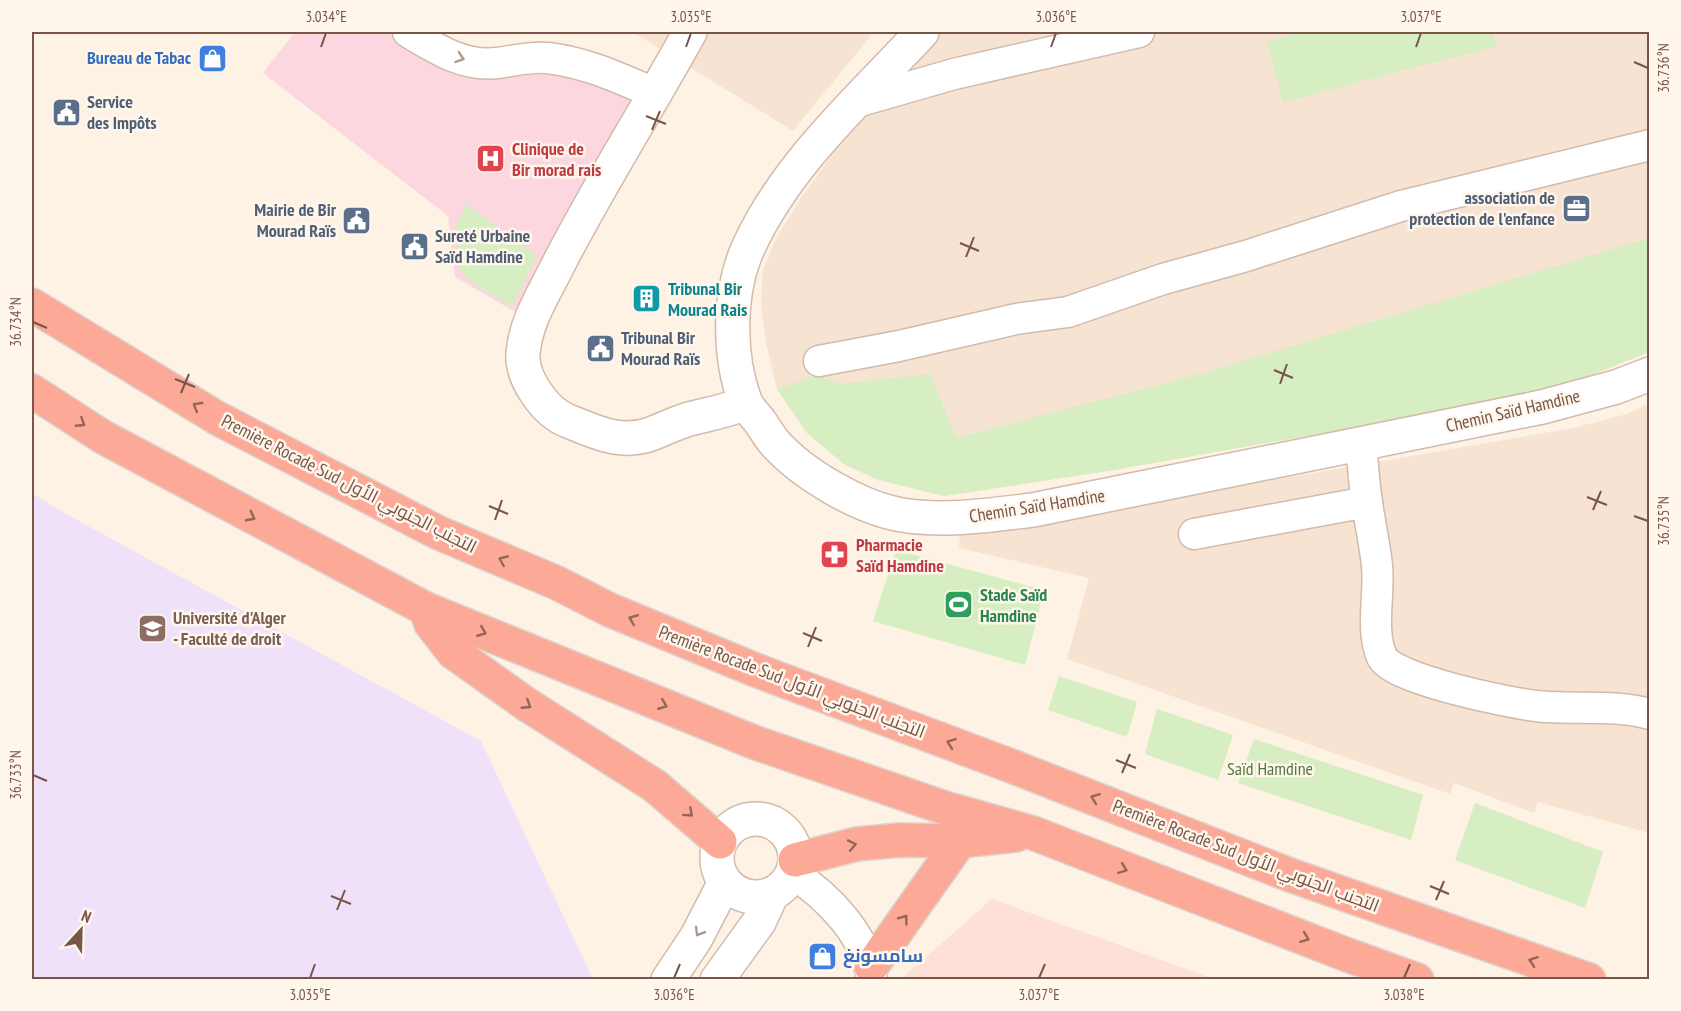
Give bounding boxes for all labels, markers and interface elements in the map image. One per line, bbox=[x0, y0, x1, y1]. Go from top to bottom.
text: 3.034°E bbox=[305, 7, 347, 26]
text: 3.035°E bbox=[670, 7, 712, 26]
text: 3.036°E bbox=[1035, 7, 1077, 26]
text: 3.037°E bbox=[1400, 7, 1442, 26]
shop icon: Bureau de Tabac bbox=[196, 42, 228, 74]
text: 36.736°N bbox=[1654, 43, 1673, 93]
place label: Bureau de Tabac bbox=[87, 46, 192, 69]
one-way arrow bbox=[454, 51, 465, 64]
place label: Service des Impôts bbox=[87, 90, 157, 134]
public building icon: Service des Impôts bbox=[50, 96, 82, 128]
place label: Clinique de Bir morad rais bbox=[512, 137, 601, 181]
hospital icon: Clinique de Bir morad rais bbox=[475, 143, 507, 175]
place label: association de protection de l'enfance bbox=[1409, 186, 1555, 230]
office icon: association de protection de l'enfance bbox=[1560, 192, 1592, 224]
place label: Mairie de Bir Mourad Raïs bbox=[254, 198, 337, 242]
public building icon: Mairie de Bir Mourad Raïs bbox=[341, 204, 373, 236]
place label: Sureté Urbaine Saïd Hamdine bbox=[435, 224, 531, 268]
public building icon: Sureté Urbaine Saïd Hamdine bbox=[398, 230, 430, 262]
place label: Tribunal Bir Mourad Rais bbox=[668, 277, 747, 321]
building icon: Tribunal Bir Mourad Rais bbox=[631, 283, 663, 315]
text: 36.734°N bbox=[6, 297, 25, 347]
place label: Tribunal Bir Mourad Raïs bbox=[621, 326, 700, 370]
public building icon: Tribunal Bir Mourad Raïs bbox=[584, 332, 616, 364]
street label: Chemin Saïd Hamdine bbox=[1444, 384, 1582, 437]
one-way arrow bbox=[193, 402, 203, 414]
street label: Première Rocade Sud التجنب الجنوبي الأول bbox=[216, 409, 481, 561]
one-way arrow bbox=[75, 415, 85, 427]
street label: Chemin Saïd Hamdine bbox=[967, 483, 1106, 528]
text: 36.735°N bbox=[1654, 496, 1673, 546]
one-way arrow bbox=[245, 510, 256, 521]
place label: Pharmacie Saïd Hamdine bbox=[856, 533, 944, 577]
pharmacy icon: Pharmacie Saïd Hamdine bbox=[819, 539, 851, 571]
one-way arrow bbox=[498, 555, 509, 567]
place label: Stade Saïd Hamdine bbox=[980, 583, 1047, 627]
sports icon: Stade Saïd Hamdine bbox=[943, 589, 975, 621]
place label: Université d'Alger - Faculté de droit bbox=[173, 606, 286, 650]
school or university icon: Université d'Alger - Faculté de droit bbox=[136, 612, 168, 644]
one-way arrow bbox=[628, 614, 639, 626]
street label: Première Rocade Sud التجنب الجنوبي الأول bbox=[655, 620, 929, 746]
one-way arrow bbox=[476, 625, 487, 637]
one-way arrow bbox=[521, 697, 531, 709]
one-way arrow bbox=[657, 698, 668, 710]
one-way arrow bbox=[947, 738, 957, 751]
text: 36.733°N bbox=[6, 750, 25, 800]
park label: Saïd Hamdine bbox=[1227, 757, 1313, 780]
one-way arrow bbox=[1090, 793, 1100, 806]
street label: Première Rocade Sud التجنب الجنوبي الأول bbox=[1109, 794, 1383, 920]
one-way arrow bbox=[682, 806, 692, 817]
one-way arrow bbox=[847, 839, 857, 852]
one-way arrow bbox=[1118, 861, 1128, 874]
north arrow bbox=[51, 900, 111, 960]
text: N bbox=[79, 905, 94, 927]
one-way arrow bbox=[897, 914, 908, 925]
one-way arrow bbox=[695, 926, 706, 936]
one-way arrow bbox=[1300, 931, 1310, 944]
shop icon: سامسونغ bbox=[806, 940, 838, 972]
place label: سامسونغ bbox=[843, 944, 923, 968]
one-way arrow bbox=[1529, 955, 1539, 968]
text: 3.035°E bbox=[289, 985, 331, 1004]
text: 3.036°E bbox=[653, 985, 695, 1004]
text: 3.037°E bbox=[1018, 985, 1060, 1004]
text: 3.038°E bbox=[1383, 985, 1425, 1004]

